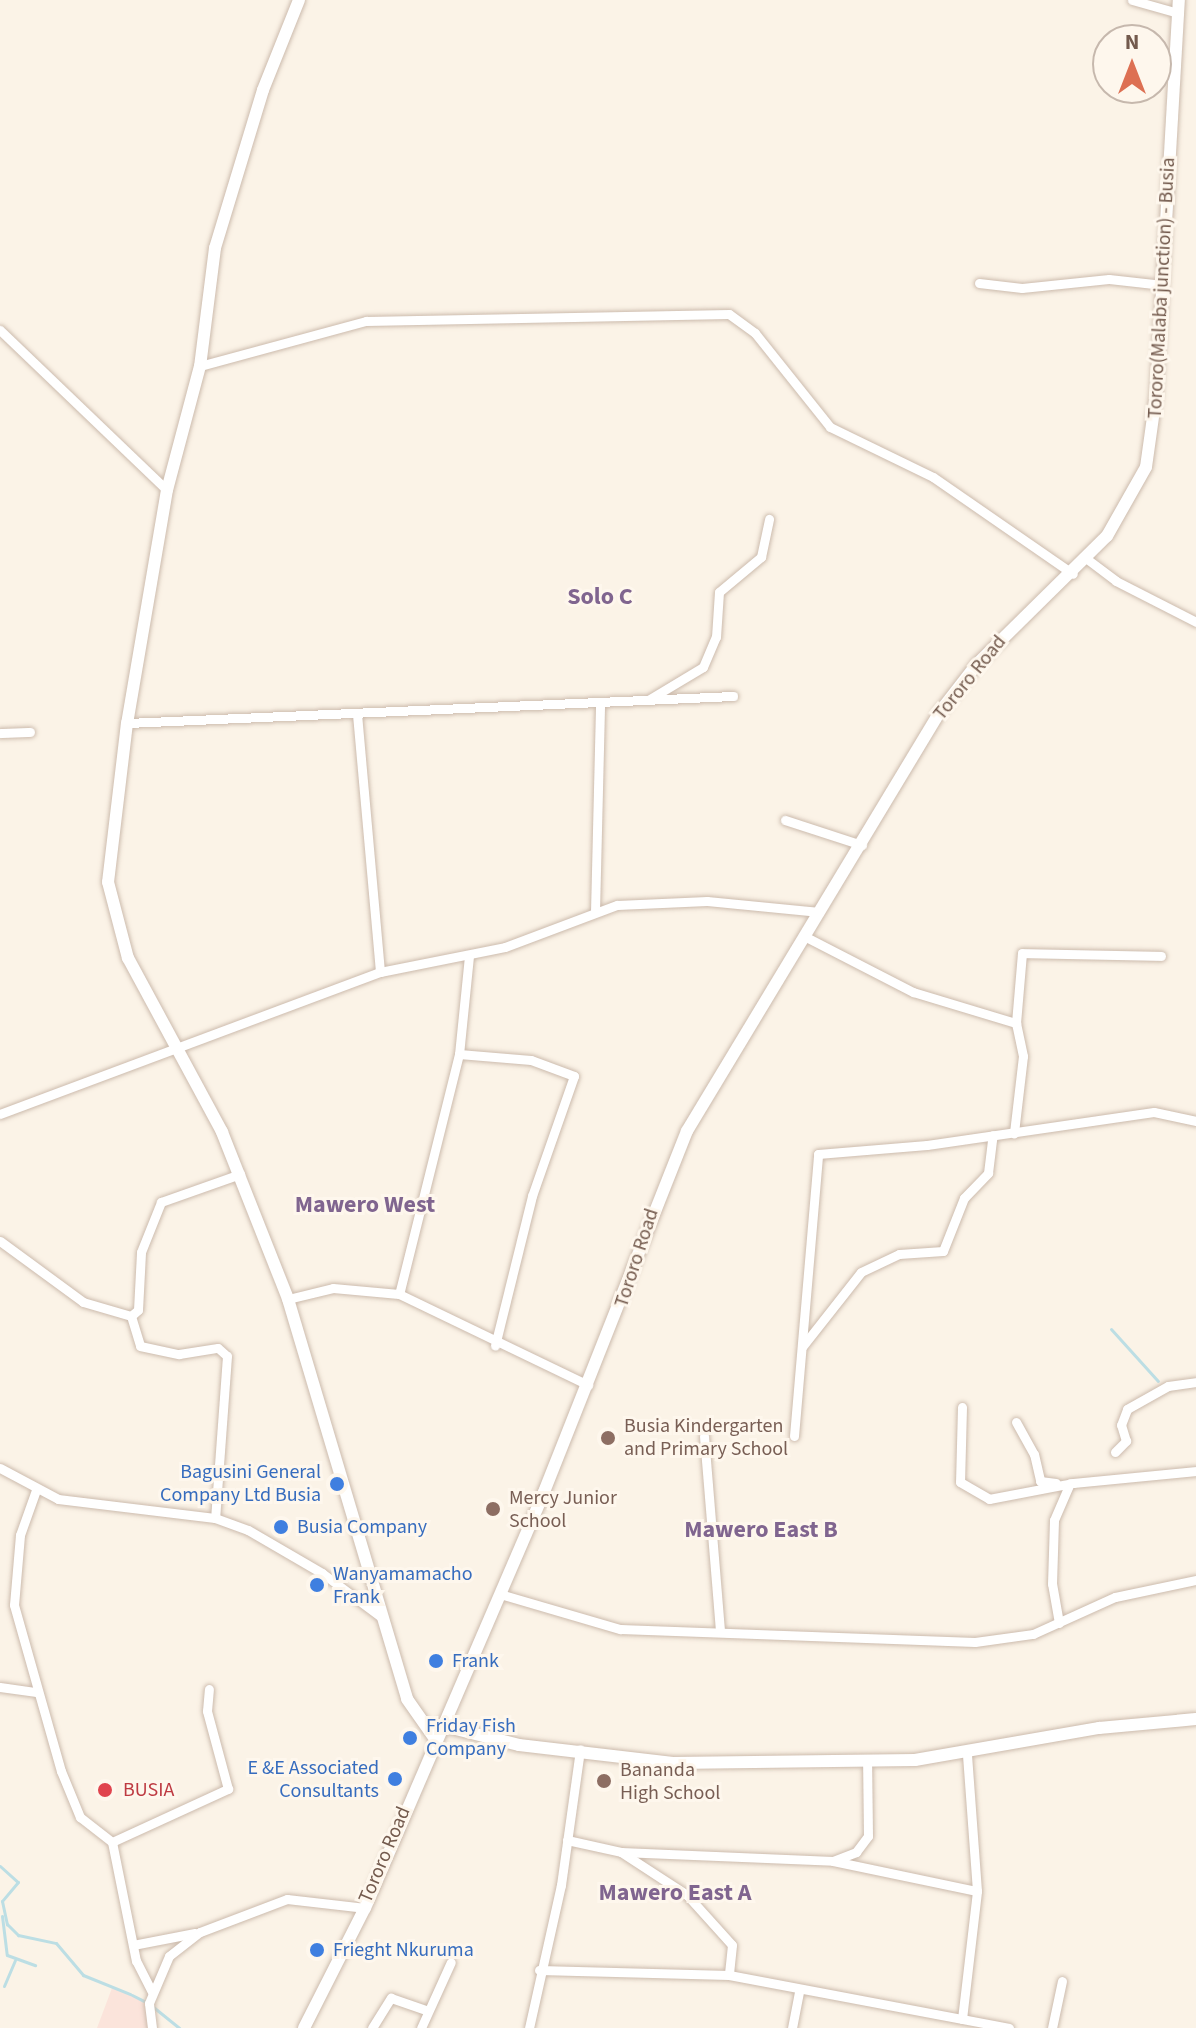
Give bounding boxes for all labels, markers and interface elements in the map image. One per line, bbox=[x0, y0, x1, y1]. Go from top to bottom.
north arrow bbox=[1092, 24, 1172, 104]
text: N bbox=[1125, 26, 1139, 58]
street label: Tororo(Malaba junction) - Busia bbox=[1143, 157, 1181, 419]
district label: Solo C bbox=[567, 583, 633, 611]
street label: Tororo Road bbox=[928, 631, 1012, 725]
district label: Mawero West bbox=[295, 1191, 435, 1219]
street label: Tororo Road bbox=[610, 1206, 664, 1310]
place label: Busia Kindergarten and Primary School bbox=[624, 1414, 788, 1461]
marker: Busia Kindergarten and Primary School bbox=[599, 1429, 617, 1447]
place label: Bagusini General Company Ltd Busia bbox=[160, 1460, 321, 1507]
marker: Bagusini General Company Ltd Busia bbox=[328, 1475, 346, 1493]
place label: Mercy Junior School bbox=[509, 1486, 617, 1533]
marker: Mercy Junior School bbox=[484, 1500, 502, 1518]
place label: Busia Company bbox=[297, 1515, 427, 1539]
district label: Mawero East B bbox=[684, 1516, 838, 1544]
marker: Busia Company bbox=[272, 1518, 290, 1536]
place label: Wanyamamacho Frank bbox=[333, 1562, 473, 1609]
marker: Wanyamamacho Frank bbox=[308, 1576, 326, 1594]
place label: Frank bbox=[452, 1649, 499, 1673]
marker: Frank bbox=[427, 1652, 445, 1670]
place label: Friday Fish Company bbox=[426, 1714, 516, 1761]
marker: Friday Fish Company bbox=[401, 1729, 419, 1747]
place label: E &E Associated Consultants bbox=[247, 1756, 379, 1803]
place label: Bananda High School bbox=[620, 1758, 720, 1805]
marker: E &E Associated Consultants bbox=[386, 1770, 404, 1788]
marker: Bananda High School bbox=[595, 1772, 613, 1790]
place label: BUSIA bbox=[123, 1778, 174, 1802]
marker: BUSIA bbox=[94, 1779, 116, 1801]
street label: Tororo Road bbox=[354, 1803, 416, 1907]
district label: Mawero East A bbox=[599, 1879, 751, 1907]
place label: Frieght Nkuruma bbox=[333, 1938, 474, 1962]
marker: Frieght Nkuruma bbox=[308, 1941, 326, 1959]

